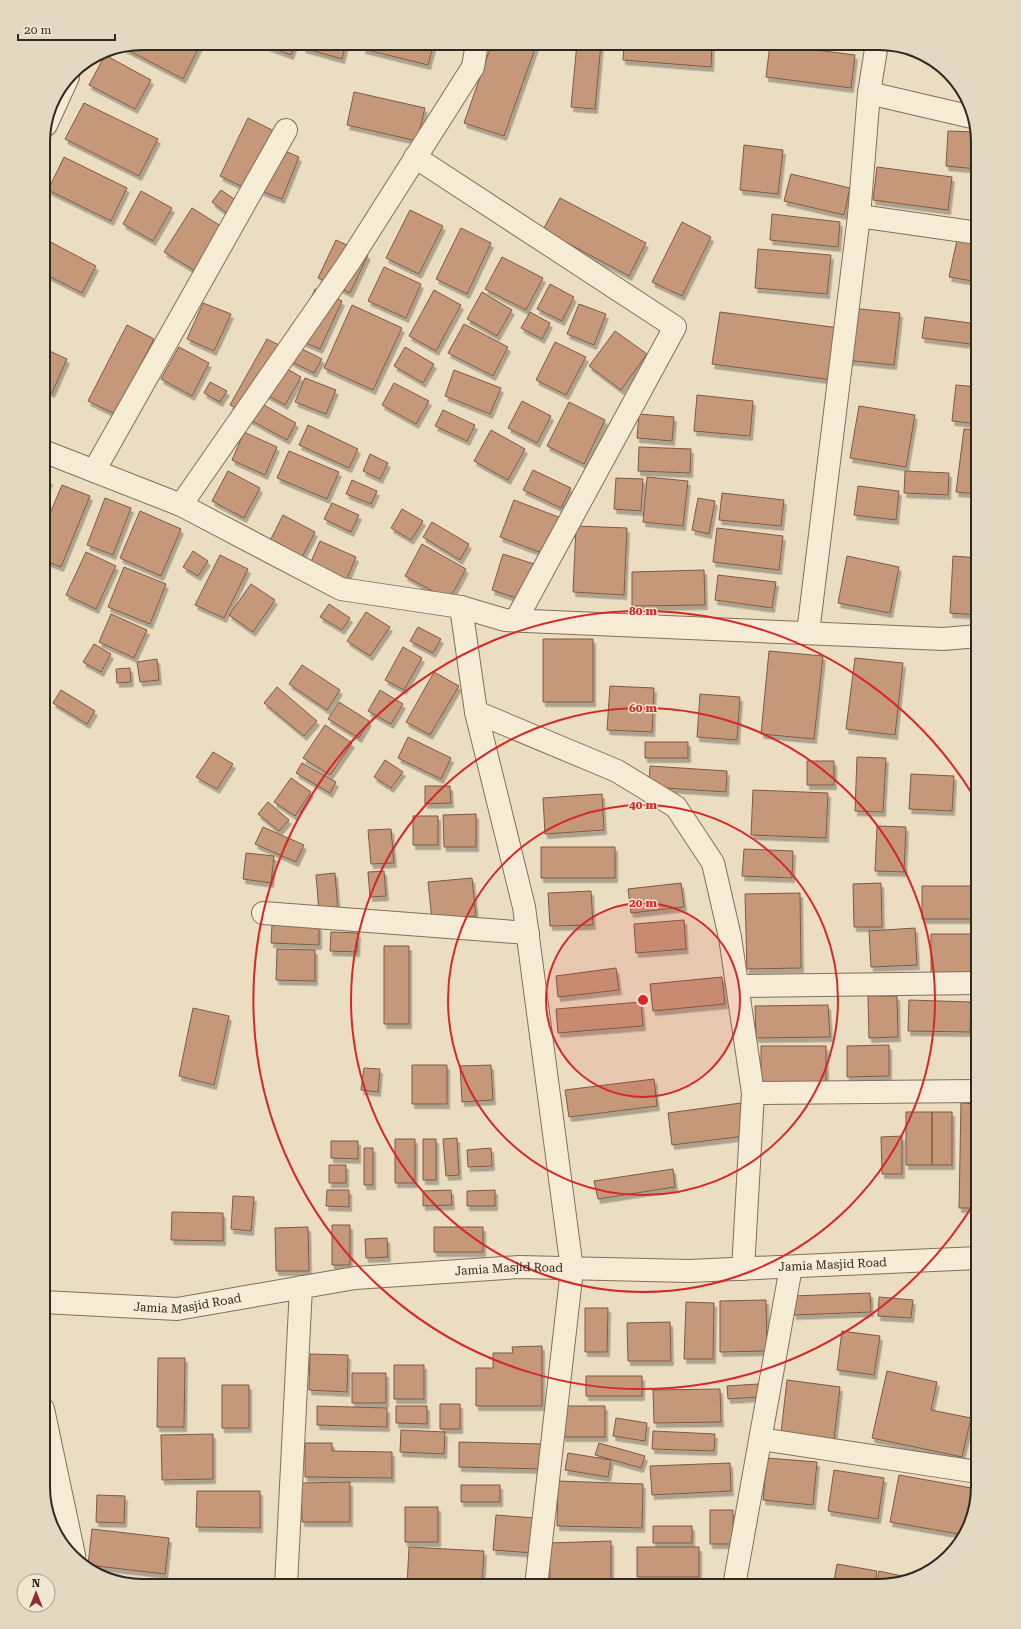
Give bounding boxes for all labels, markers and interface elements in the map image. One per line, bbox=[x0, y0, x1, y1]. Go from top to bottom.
scale bar bbox=[18, 16, 115, 42]
text: 20 m bbox=[24, 23, 51, 37]
text: 80 m bbox=[629, 604, 657, 618]
text: 60 m bbox=[629, 701, 657, 715]
text: 40 m bbox=[629, 798, 657, 812]
text: 20 m bbox=[629, 896, 657, 910]
centre of rings bbox=[636, 993, 650, 1007]
street label: Jamia Masjid Road bbox=[778, 1255, 887, 1274]
street label: Jamia Masjid Road bbox=[454, 1260, 564, 1278]
street label: Jamia Masjid Road bbox=[133, 1291, 243, 1316]
north arrow bbox=[16, 1573, 56, 1613]
text: N bbox=[32, 1577, 41, 1590]

